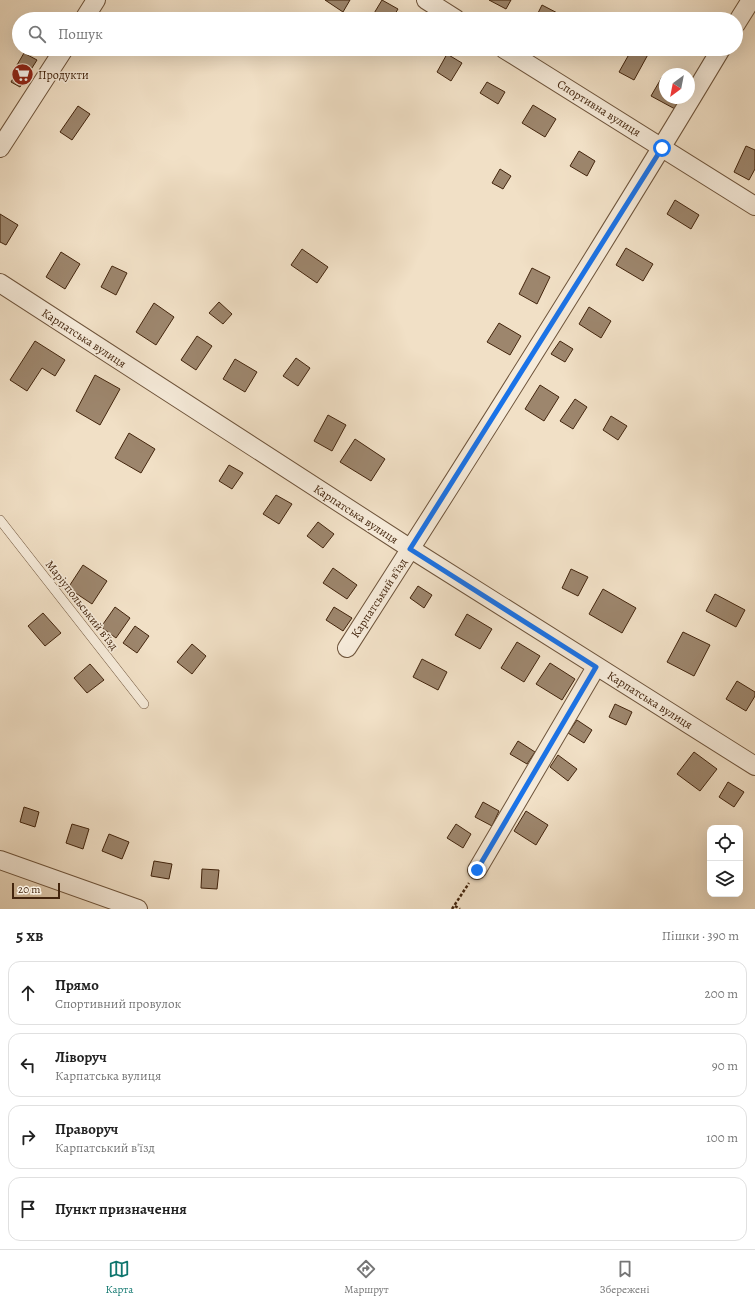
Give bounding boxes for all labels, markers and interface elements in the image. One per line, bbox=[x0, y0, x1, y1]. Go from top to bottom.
search box bbox=[12, 12, 743, 56]
icon: search bbox=[26, 23, 48, 45]
text: Пошук bbox=[58, 24, 103, 44]
supermarket icon: Продукти bbox=[9, 62, 35, 88]
place label: Продукти bbox=[38, 67, 89, 83]
north arrow bbox=[659, 68, 695, 104]
street label: Спортивна вулиця bbox=[554, 76, 644, 140]
route start bbox=[653, 139, 671, 157]
street label: Карпатська вулиця bbox=[39, 305, 130, 372]
street label: Карпатська вулиця bbox=[311, 481, 402, 548]
street label: Карпатський в'їзд bbox=[347, 555, 411, 641]
street label: Маріупольський в'їзд bbox=[42, 557, 122, 653]
street label: Карпатська вулиця bbox=[604, 667, 696, 733]
map controls bbox=[707, 825, 743, 897]
button: locate bbox=[707, 825, 743, 861]
route end bbox=[468, 861, 486, 879]
button: layers bbox=[707, 861, 743, 897]
scale bar bbox=[12, 881, 60, 900]
text: 20 m bbox=[18, 882, 40, 897]
text: 5 хв bbox=[16, 924, 44, 947]
text: Пішки · 390 m bbox=[662, 927, 739, 944]
text: Прямо bbox=[55, 975, 99, 995]
icon: ahead bbox=[17, 982, 39, 1004]
text: 200 m bbox=[705, 985, 738, 1002]
text: Спортивний провулок bbox=[55, 995, 181, 1012]
text: Ліворуч bbox=[55, 1047, 107, 1067]
icon: left bbox=[17, 1054, 39, 1076]
text: 90 m bbox=[712, 1057, 738, 1074]
text: Карпатська вулиця bbox=[55, 1067, 161, 1084]
text: Праворуч bbox=[55, 1119, 118, 1139]
icon: right bbox=[17, 1126, 39, 1148]
text: 100 m bbox=[706, 1129, 738, 1146]
text: Карпатський в'їзд bbox=[55, 1139, 155, 1156]
icon: arrive bbox=[17, 1198, 39, 1220]
text: Пункт призначення bbox=[55, 1199, 187, 1219]
tab: Карта bbox=[105, 1258, 133, 1297]
tab: Маршрут bbox=[344, 1258, 389, 1297]
tab: Збережені bbox=[600, 1258, 650, 1297]

